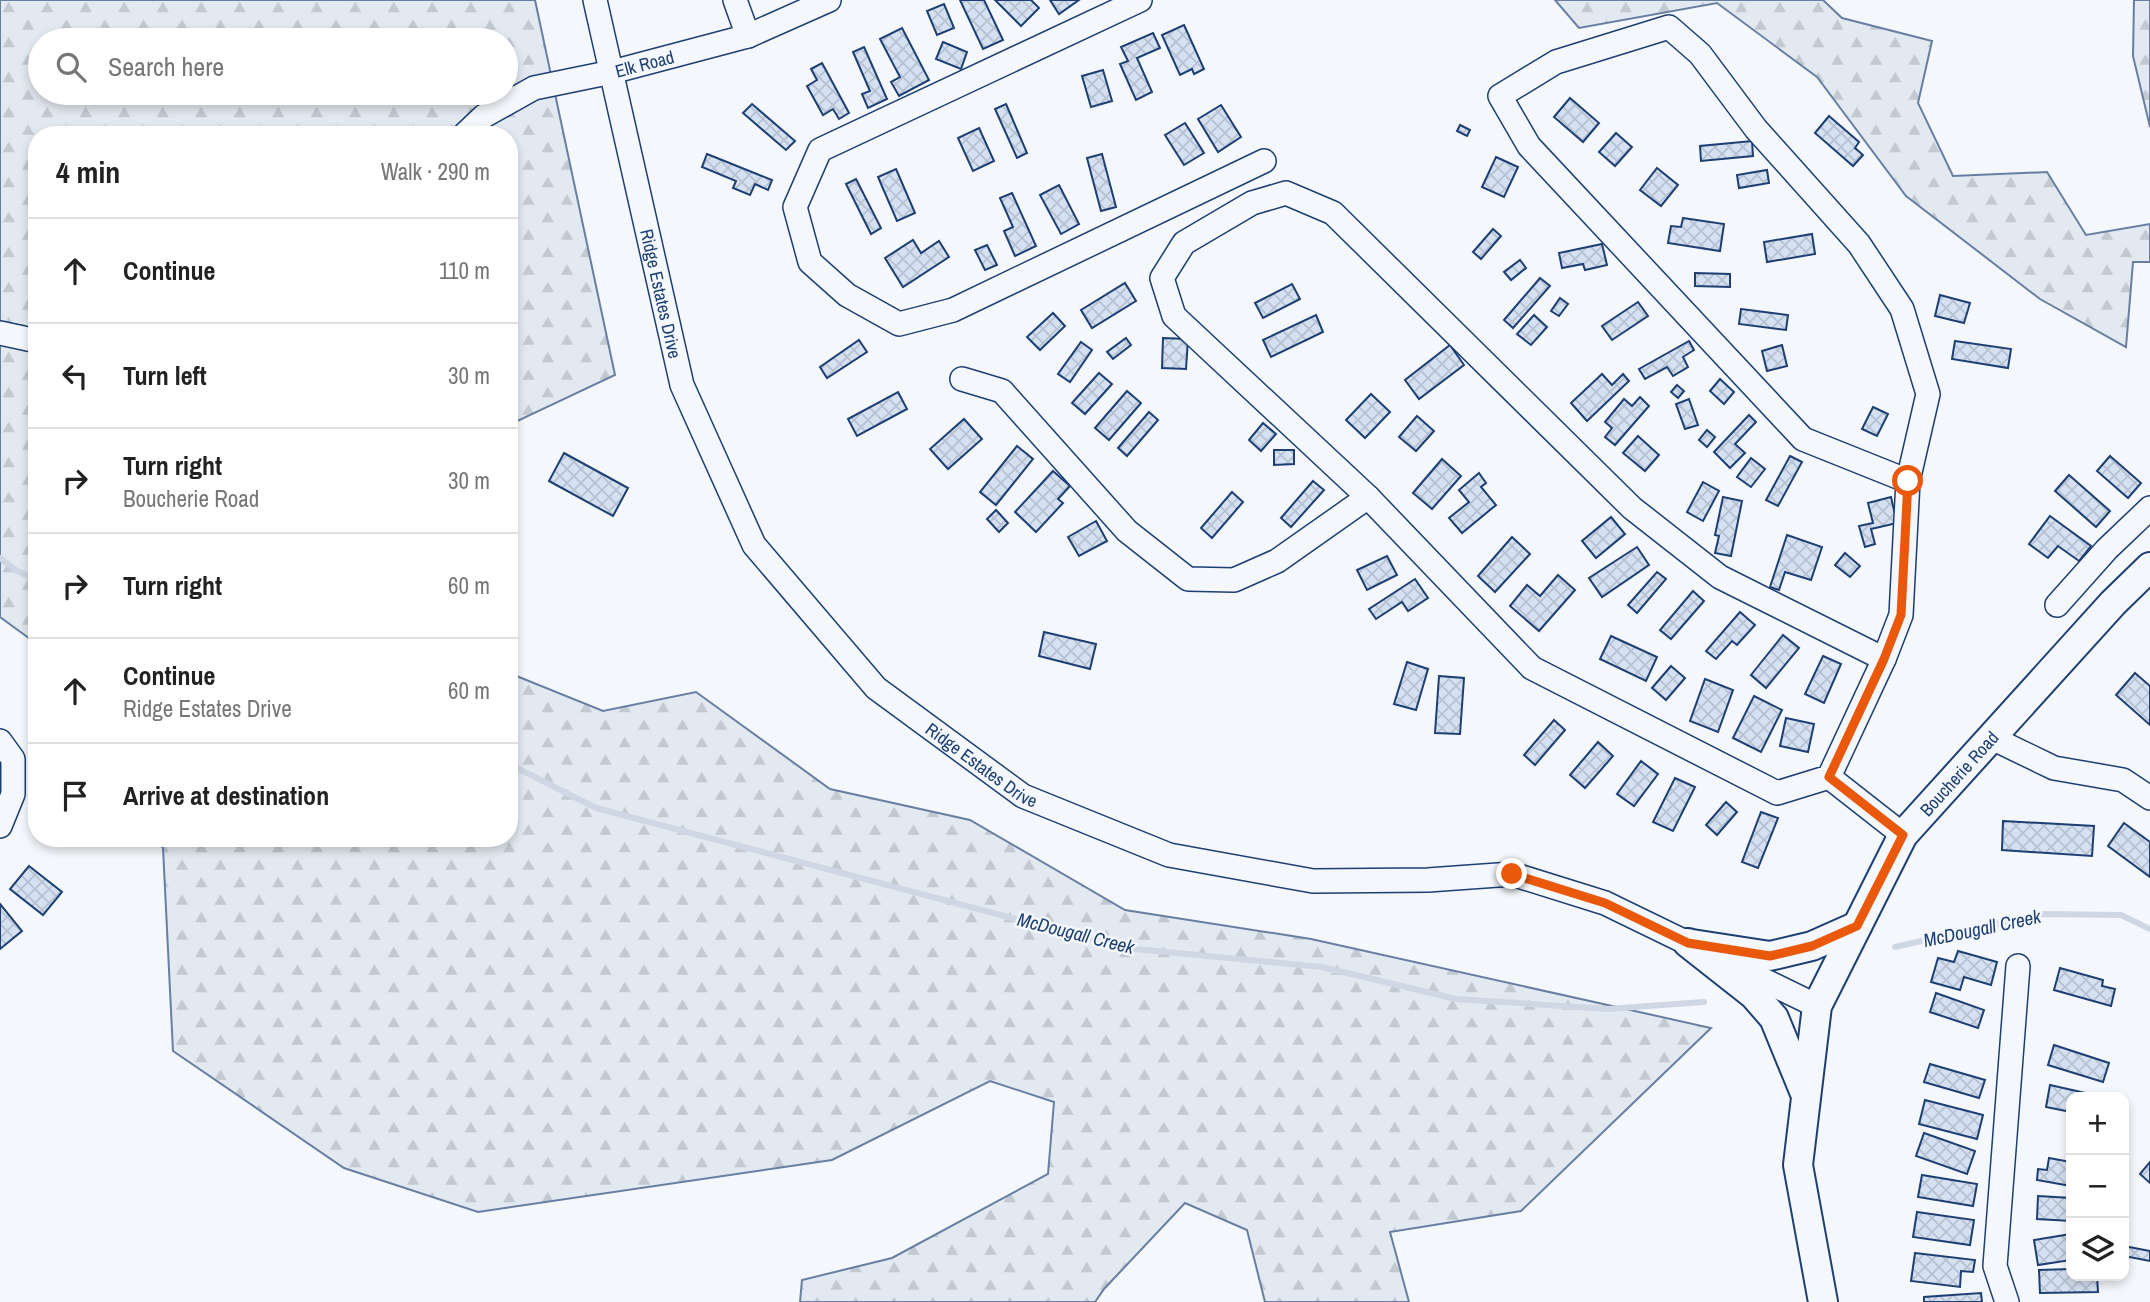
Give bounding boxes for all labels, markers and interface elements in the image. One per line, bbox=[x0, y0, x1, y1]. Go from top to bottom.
search box bbox=[28, 28, 518, 105]
street label: Elk Road bbox=[612, 44, 677, 83]
icon: search bbox=[52, 48, 90, 86]
text: Search here bbox=[108, 49, 224, 84]
text: 4 min bbox=[56, 152, 120, 192]
text: Walk · 290 m bbox=[381, 156, 490, 187]
street label: Ridge Estates Drive bbox=[635, 226, 688, 361]
icon: ahead bbox=[56, 252, 94, 290]
text: Continue bbox=[123, 253, 215, 288]
text: 110 m bbox=[439, 255, 490, 286]
icon: left bbox=[56, 357, 94, 395]
text: Turn left bbox=[123, 358, 207, 393]
text: 30 m bbox=[448, 360, 490, 391]
text: Turn right bbox=[123, 448, 222, 483]
icon: right bbox=[56, 462, 94, 500]
text: 30 m bbox=[448, 465, 490, 496]
route start bbox=[1892, 465, 1923, 496]
text: Boucherie Road bbox=[123, 483, 259, 514]
icon: right bbox=[56, 567, 94, 605]
text: Turn right bbox=[123, 568, 222, 603]
text: 60 m bbox=[448, 570, 490, 601]
text: Continue bbox=[123, 658, 215, 693]
icon: ahead bbox=[56, 672, 94, 710]
text: 60 m bbox=[448, 675, 490, 706]
text: Ridge Estates Drive bbox=[123, 693, 292, 724]
street label: Ridge Estates Drive bbox=[921, 716, 1041, 813]
street label: Boucherie Road bbox=[1914, 725, 2004, 821]
icon: arrive bbox=[56, 777, 94, 815]
text: Arrive at destination bbox=[123, 778, 329, 813]
route end bbox=[1496, 858, 1527, 889]
water label: McDougall Creek bbox=[1921, 903, 2044, 953]
water label: McDougall Creek bbox=[1015, 906, 1138, 960]
map controls bbox=[2066, 1092, 2129, 1281]
button: + bbox=[2066, 1092, 2129, 1155]
button: − bbox=[2066, 1155, 2129, 1218]
button: layers bbox=[2066, 1218, 2129, 1281]

